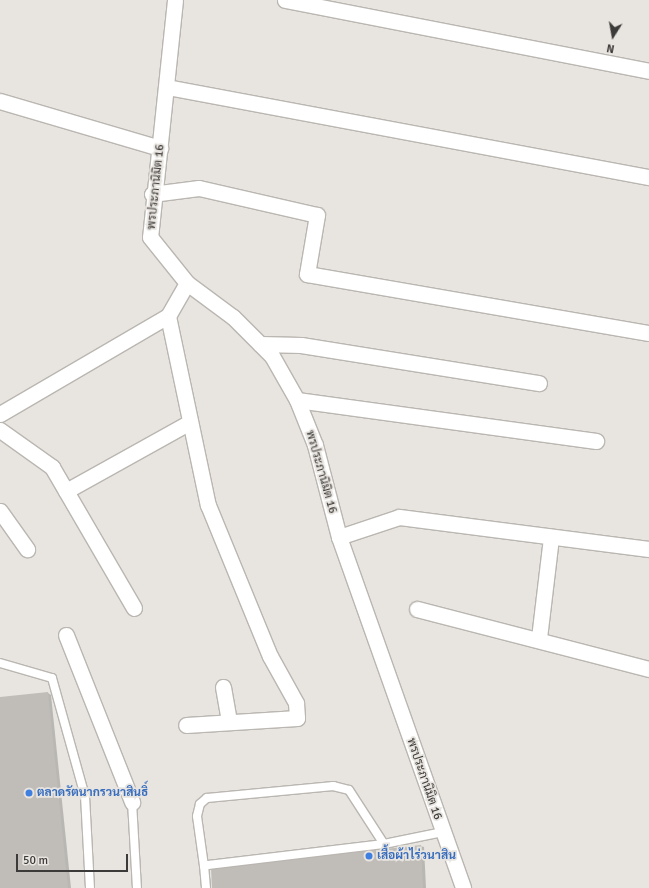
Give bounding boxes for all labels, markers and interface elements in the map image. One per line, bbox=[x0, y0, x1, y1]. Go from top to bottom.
north arrow bbox=[593, 16, 633, 56]
text: N bbox=[606, 41, 616, 55]
street label: พรประภานิมิต 16 bbox=[144, 144, 168, 230]
street label: พรประภานิมิต 16 bbox=[302, 429, 340, 515]
street label: พรประภานิมิต 16 bbox=[403, 736, 445, 822]
place label: ตลาดรัตนากรวนาสินธิ์ bbox=[37, 786, 148, 800]
marker: ตลาดรัตนากรวนาสินธิ์ bbox=[24, 788, 34, 798]
scale bar bbox=[18, 846, 130, 872]
place label: เสื้อผ้าไร่วนาสิน bbox=[377, 849, 456, 863]
marker: เสื้อผ้าไร่วนาสิน bbox=[364, 851, 374, 861]
text: 50 m bbox=[23, 853, 48, 868]

